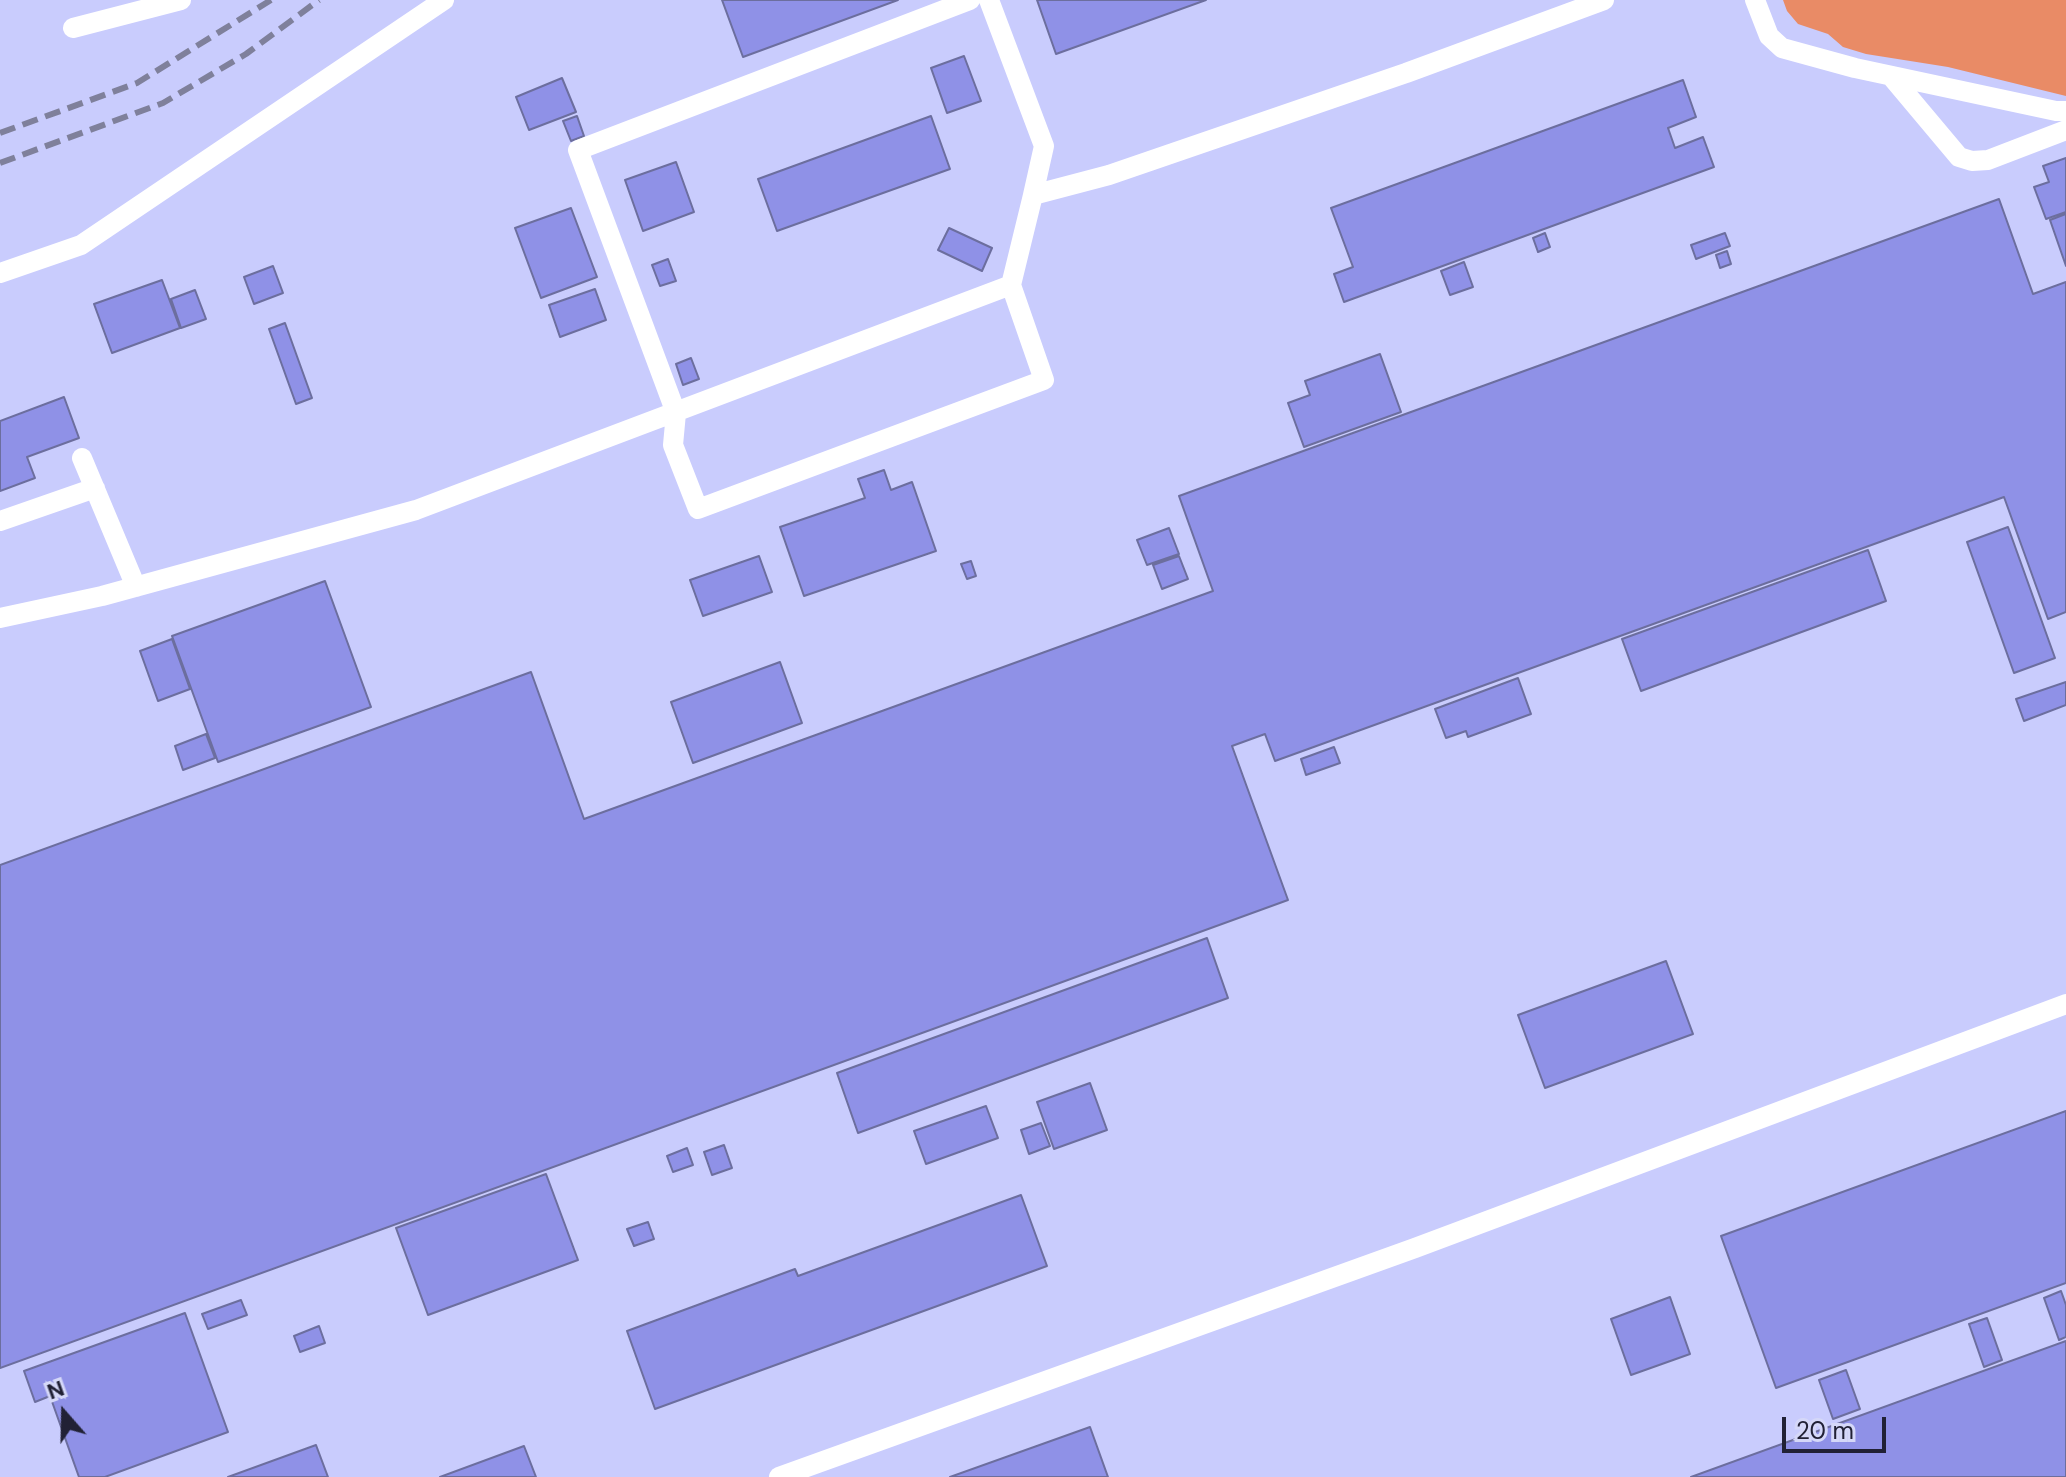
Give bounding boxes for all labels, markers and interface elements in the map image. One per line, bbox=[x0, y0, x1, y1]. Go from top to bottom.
north arrow bbox=[24, 1373, 104, 1453]
text: N bbox=[43, 1374, 68, 1406]
scale bar bbox=[1786, 1401, 1890, 1451]
text: 20 m bbox=[1796, 1415, 1854, 1446]

